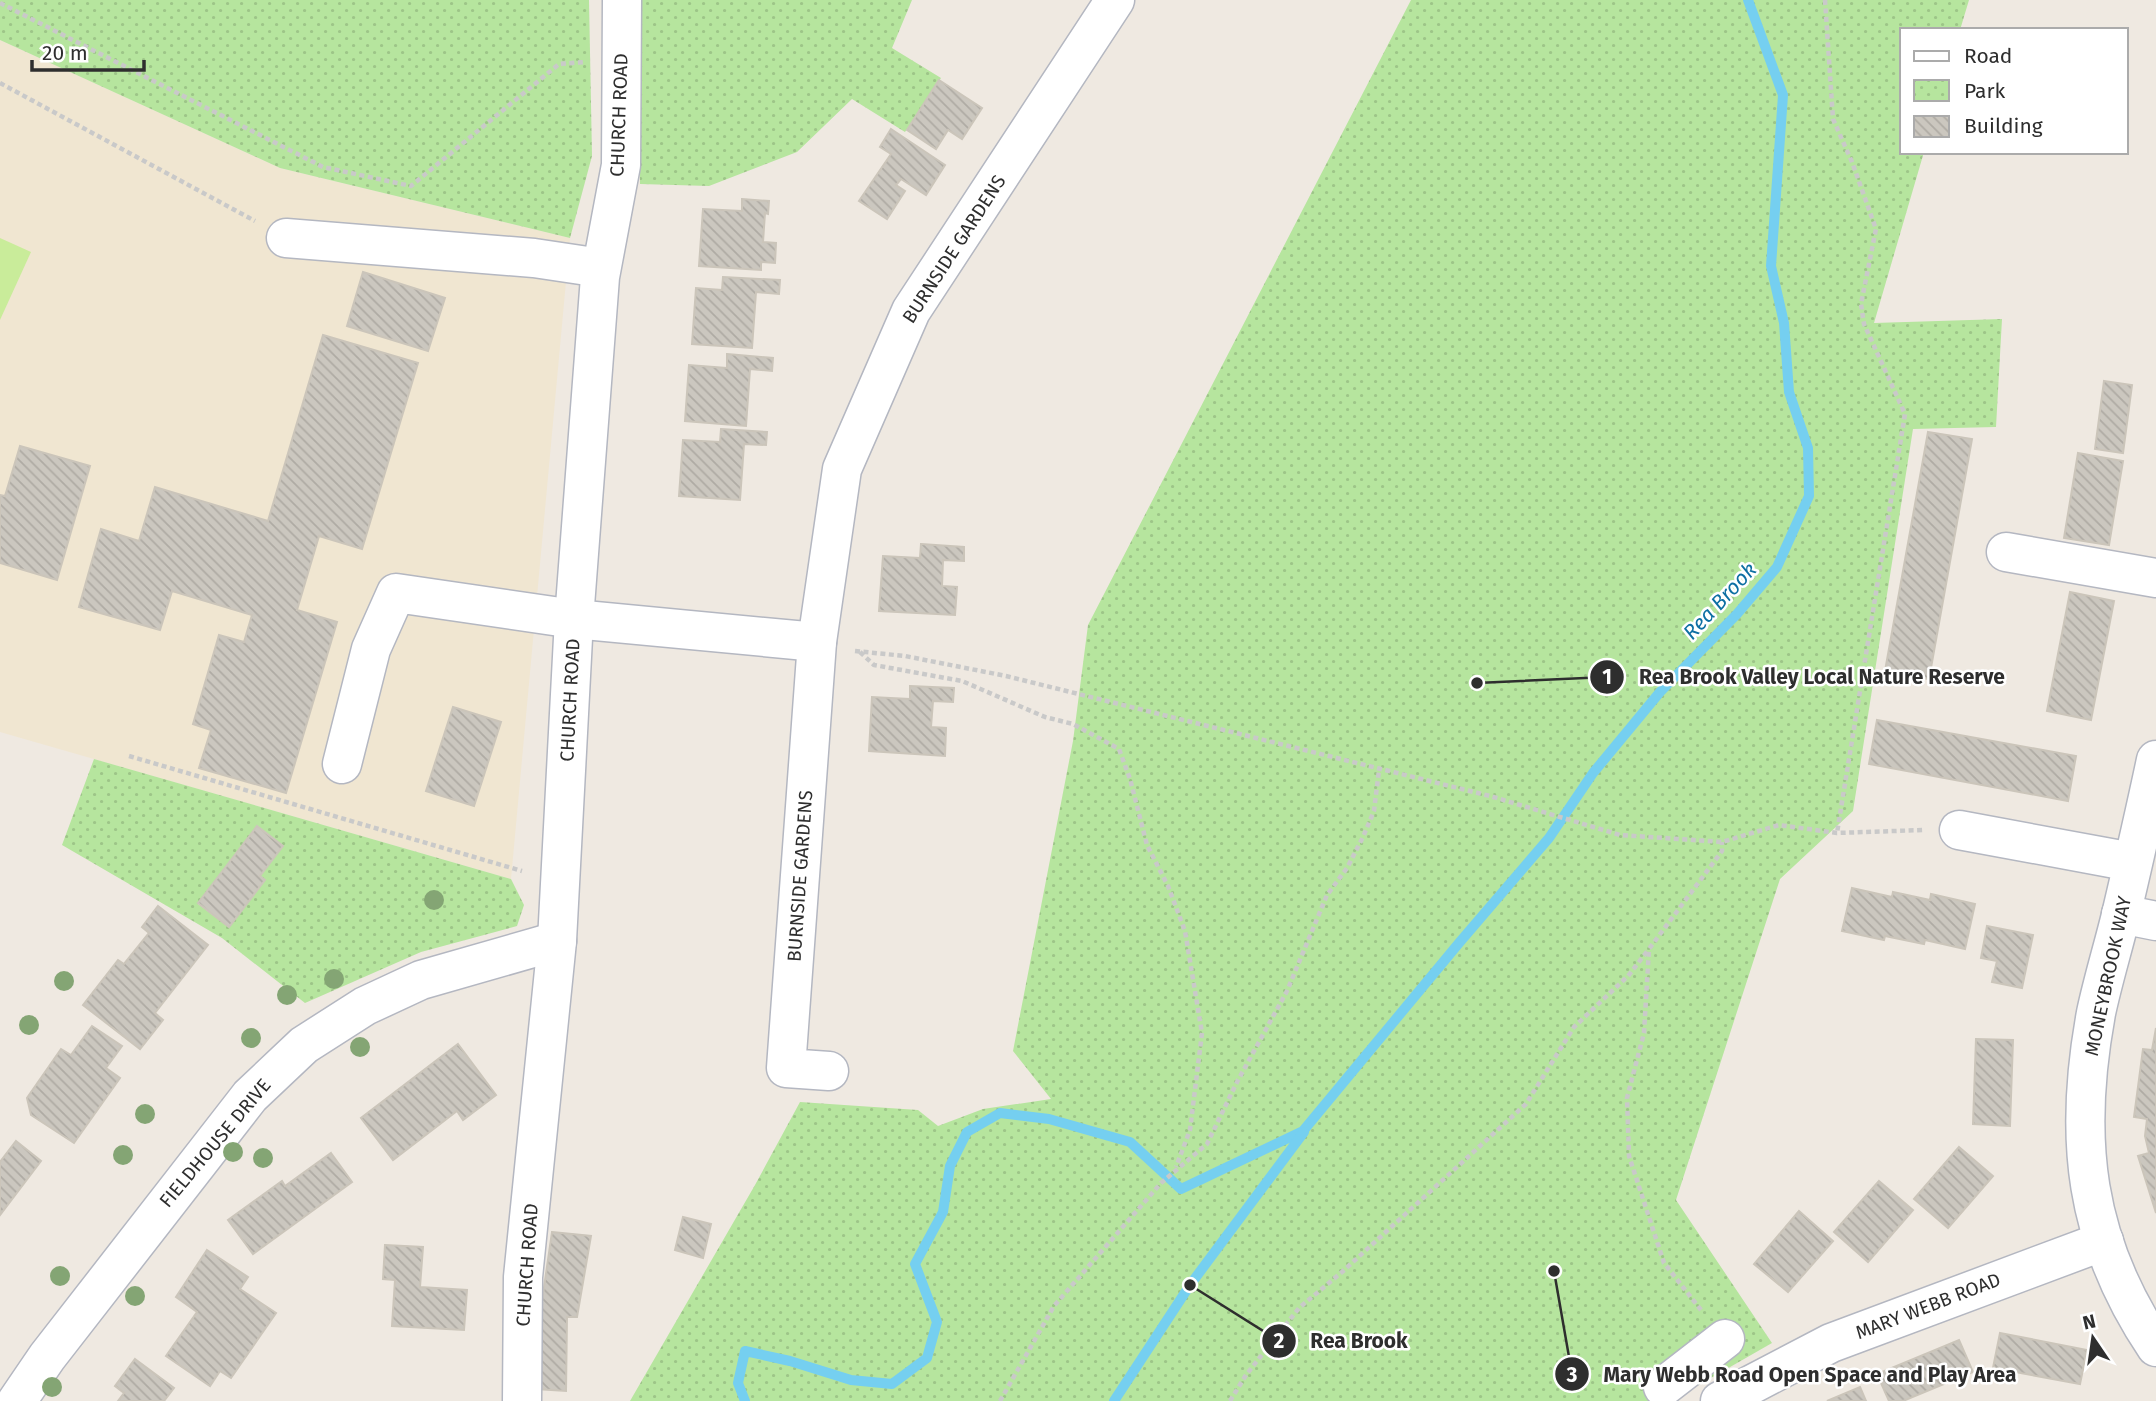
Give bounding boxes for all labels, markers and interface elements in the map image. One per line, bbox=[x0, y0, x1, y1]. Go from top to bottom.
scale bar bbox=[32, 28, 144, 72]
legend bbox=[1900, 28, 2128, 154]
text: 20 m bbox=[42, 40, 88, 66]
text: Road bbox=[1964, 43, 2012, 69]
street label: CHURCH ROAD bbox=[605, 53, 633, 177]
text: Park bbox=[1964, 78, 2006, 104]
text: Building bbox=[1964, 113, 2043, 139]
street label: BURNSIDE GARDENS bbox=[897, 171, 1011, 327]
water label: Rea Brook bbox=[1678, 557, 1762, 645]
street label: CHURCH ROAD bbox=[555, 638, 585, 762]
callout: Rea Brook Valley Local Nature Reserve bbox=[1590, 656, 2019, 698]
text: 1 bbox=[1602, 664, 1612, 690]
text: Rea Brook Valley Local Nature Reserve bbox=[1639, 664, 2005, 690]
street label: BURNSIDE GARDENS bbox=[783, 789, 817, 963]
street label: MONEYBROOK WAY bbox=[2080, 893, 2136, 1058]
street label: FIELDHOUSE DRIVE bbox=[154, 1074, 276, 1212]
street label: CHURCH ROAD bbox=[511, 1203, 543, 1327]
street label: MARY WEBB ROAD bbox=[1852, 1268, 2004, 1344]
north arrow bbox=[2058, 1303, 2128, 1373]
text: N bbox=[2081, 1309, 2098, 1335]
callout: Rea Brook bbox=[1261, 1320, 1422, 1362]
text: 2 bbox=[1274, 1328, 1285, 1354]
text: Rea Brook bbox=[1310, 1328, 1408, 1354]
callout: Mary Webb Road Open Space and Play Area bbox=[1555, 1353, 2031, 1395]
text: 3 bbox=[1566, 1362, 1578, 1388]
text: Mary Webb Road Open Space and Play Area bbox=[1604, 1362, 2016, 1388]

